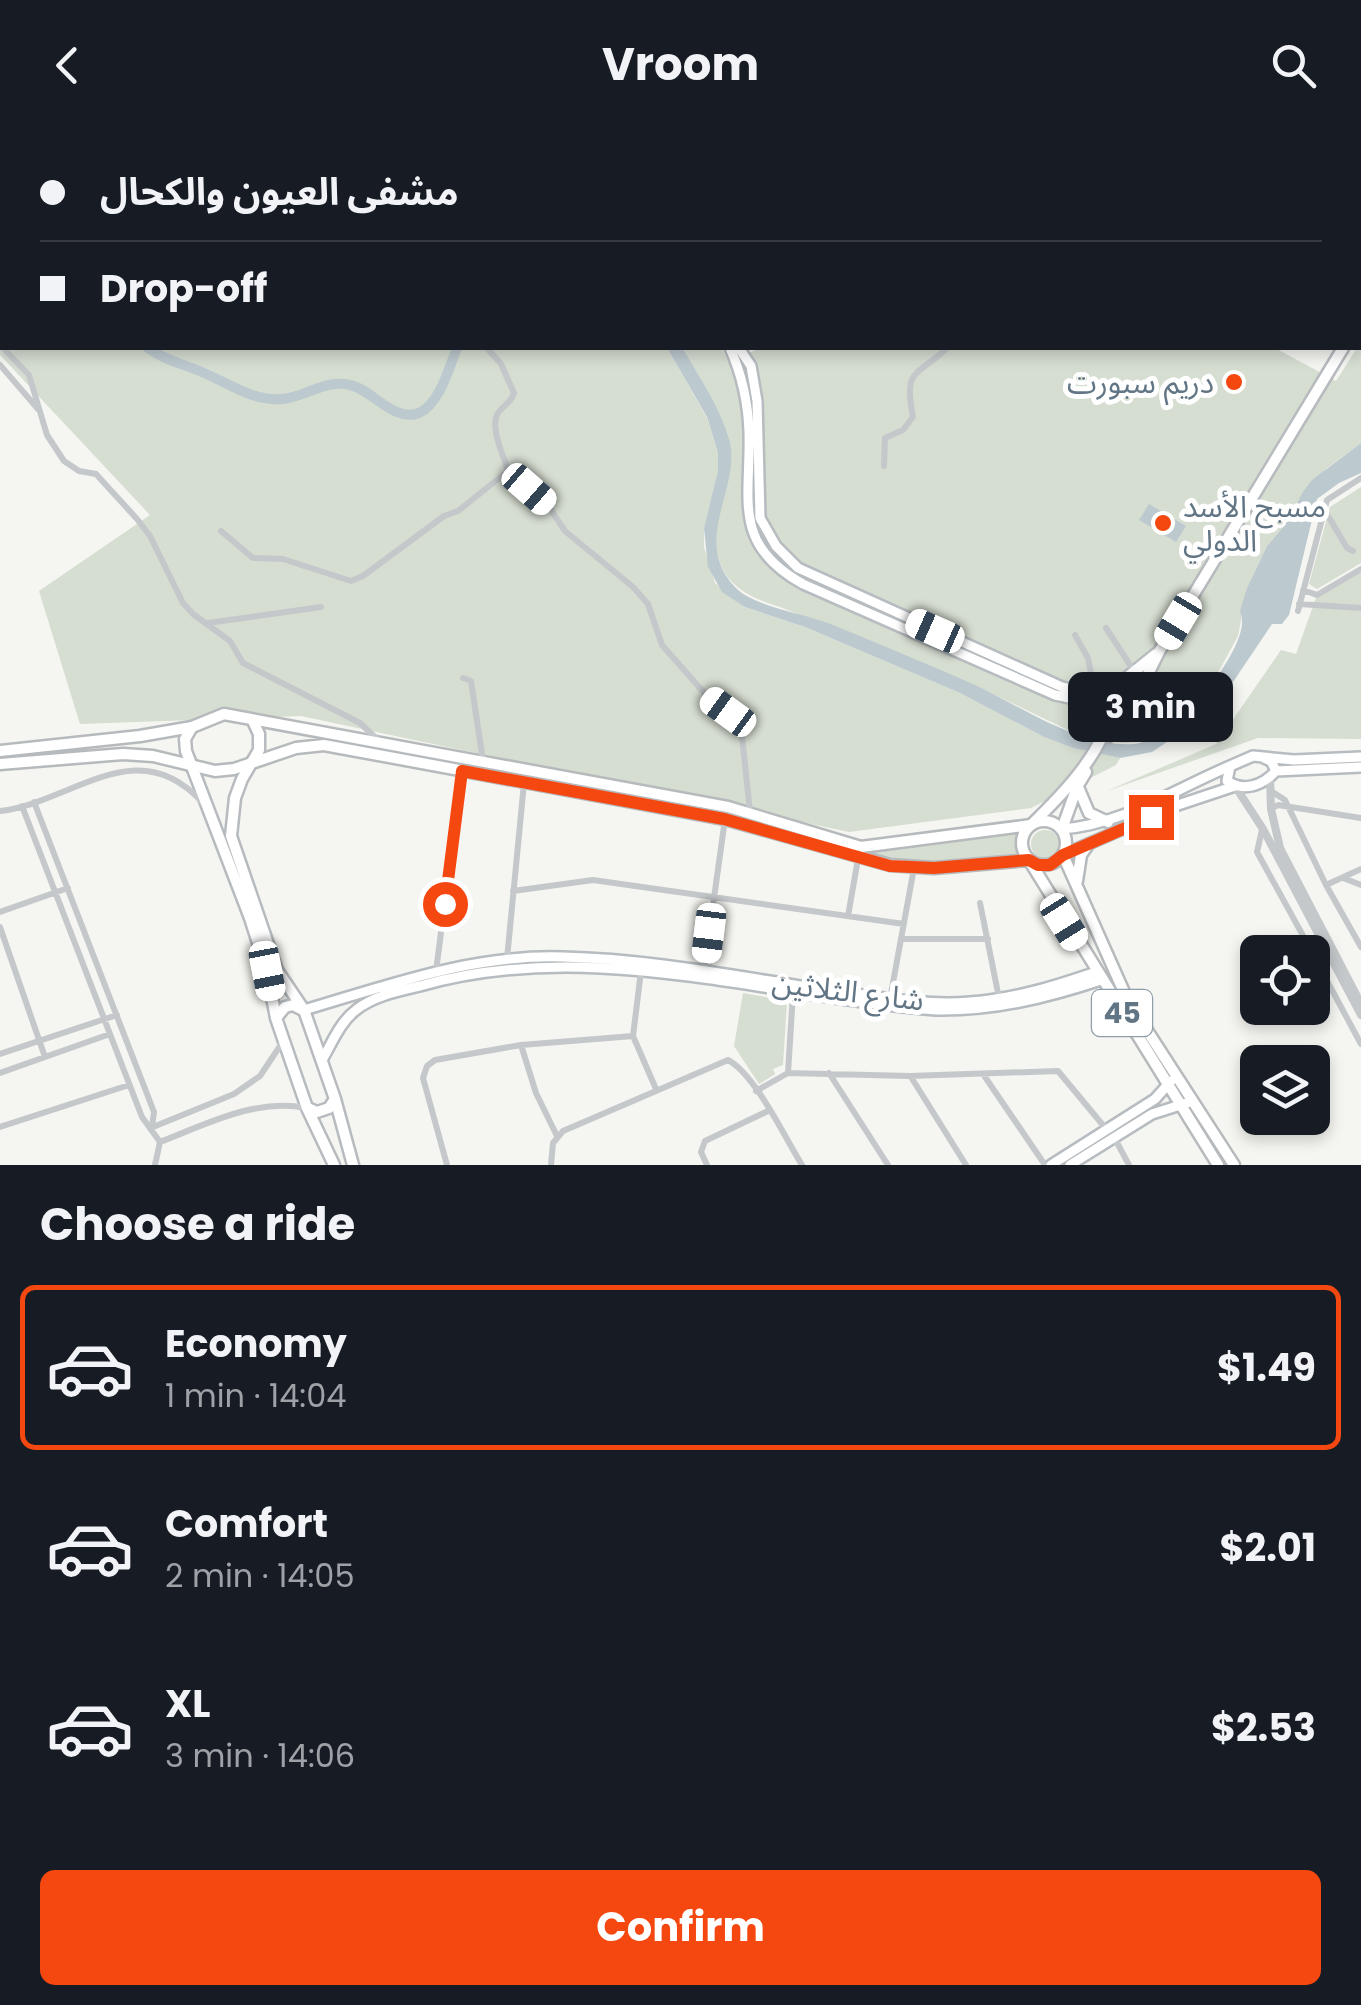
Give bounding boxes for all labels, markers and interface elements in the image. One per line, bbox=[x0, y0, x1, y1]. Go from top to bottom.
text: Vroom bbox=[602, 33, 759, 96]
icon: back bbox=[40, 38, 95, 93]
icon: search bbox=[1266, 38, 1321, 93]
text: مشفى العيون والكحال bbox=[100, 165, 459, 218]
text: Drop-off bbox=[100, 262, 268, 315]
place label: دريم سبورت bbox=[1067, 361, 1214, 406]
marker: دريم سبورت bbox=[1223, 371, 1245, 393]
car bbox=[497, 458, 561, 520]
place label: مسبح الأسد الدولي bbox=[1183, 485, 1326, 563]
marker: مسبح الأسد الدولي bbox=[1152, 512, 1174, 534]
car bbox=[1150, 588, 1206, 654]
car bbox=[901, 605, 969, 657]
callout: 3 min bbox=[1068, 672, 1234, 742]
car bbox=[695, 682, 761, 742]
text: 3 min bbox=[1105, 684, 1196, 729]
route end bbox=[1129, 795, 1174, 840]
route start bbox=[423, 882, 468, 927]
car bbox=[1035, 889, 1093, 955]
car bbox=[690, 901, 728, 965]
map controls bbox=[1240, 935, 1330, 1135]
button: locate bbox=[1240, 935, 1330, 1025]
car bbox=[247, 939, 287, 1003]
street label: شارع الثلاثين bbox=[770, 960, 926, 1023]
road number: 45 bbox=[1092, 990, 1152, 1036]
button: layers bbox=[1240, 1045, 1330, 1135]
text: Choose a ride bbox=[40, 1193, 355, 1256]
text: Economy bbox=[165, 1317, 347, 1370]
icon: car bbox=[45, 1323, 135, 1413]
text: $1.49 bbox=[1217, 1341, 1316, 1394]
text: 1 min · 14:04 bbox=[165, 1373, 346, 1418]
text: Comfort bbox=[165, 1497, 328, 1550]
icon: car bbox=[45, 1503, 135, 1593]
text: $2.01 bbox=[1220, 1521, 1316, 1574]
text: 2 min · 14:05 bbox=[165, 1553, 355, 1598]
text: XL bbox=[165, 1677, 210, 1730]
icon: car bbox=[45, 1683, 135, 1773]
text: $2.53 bbox=[1211, 1701, 1316, 1754]
text: 3 min · 14:06 bbox=[165, 1733, 355, 1778]
button: Confirm bbox=[40, 1870, 1321, 1985]

